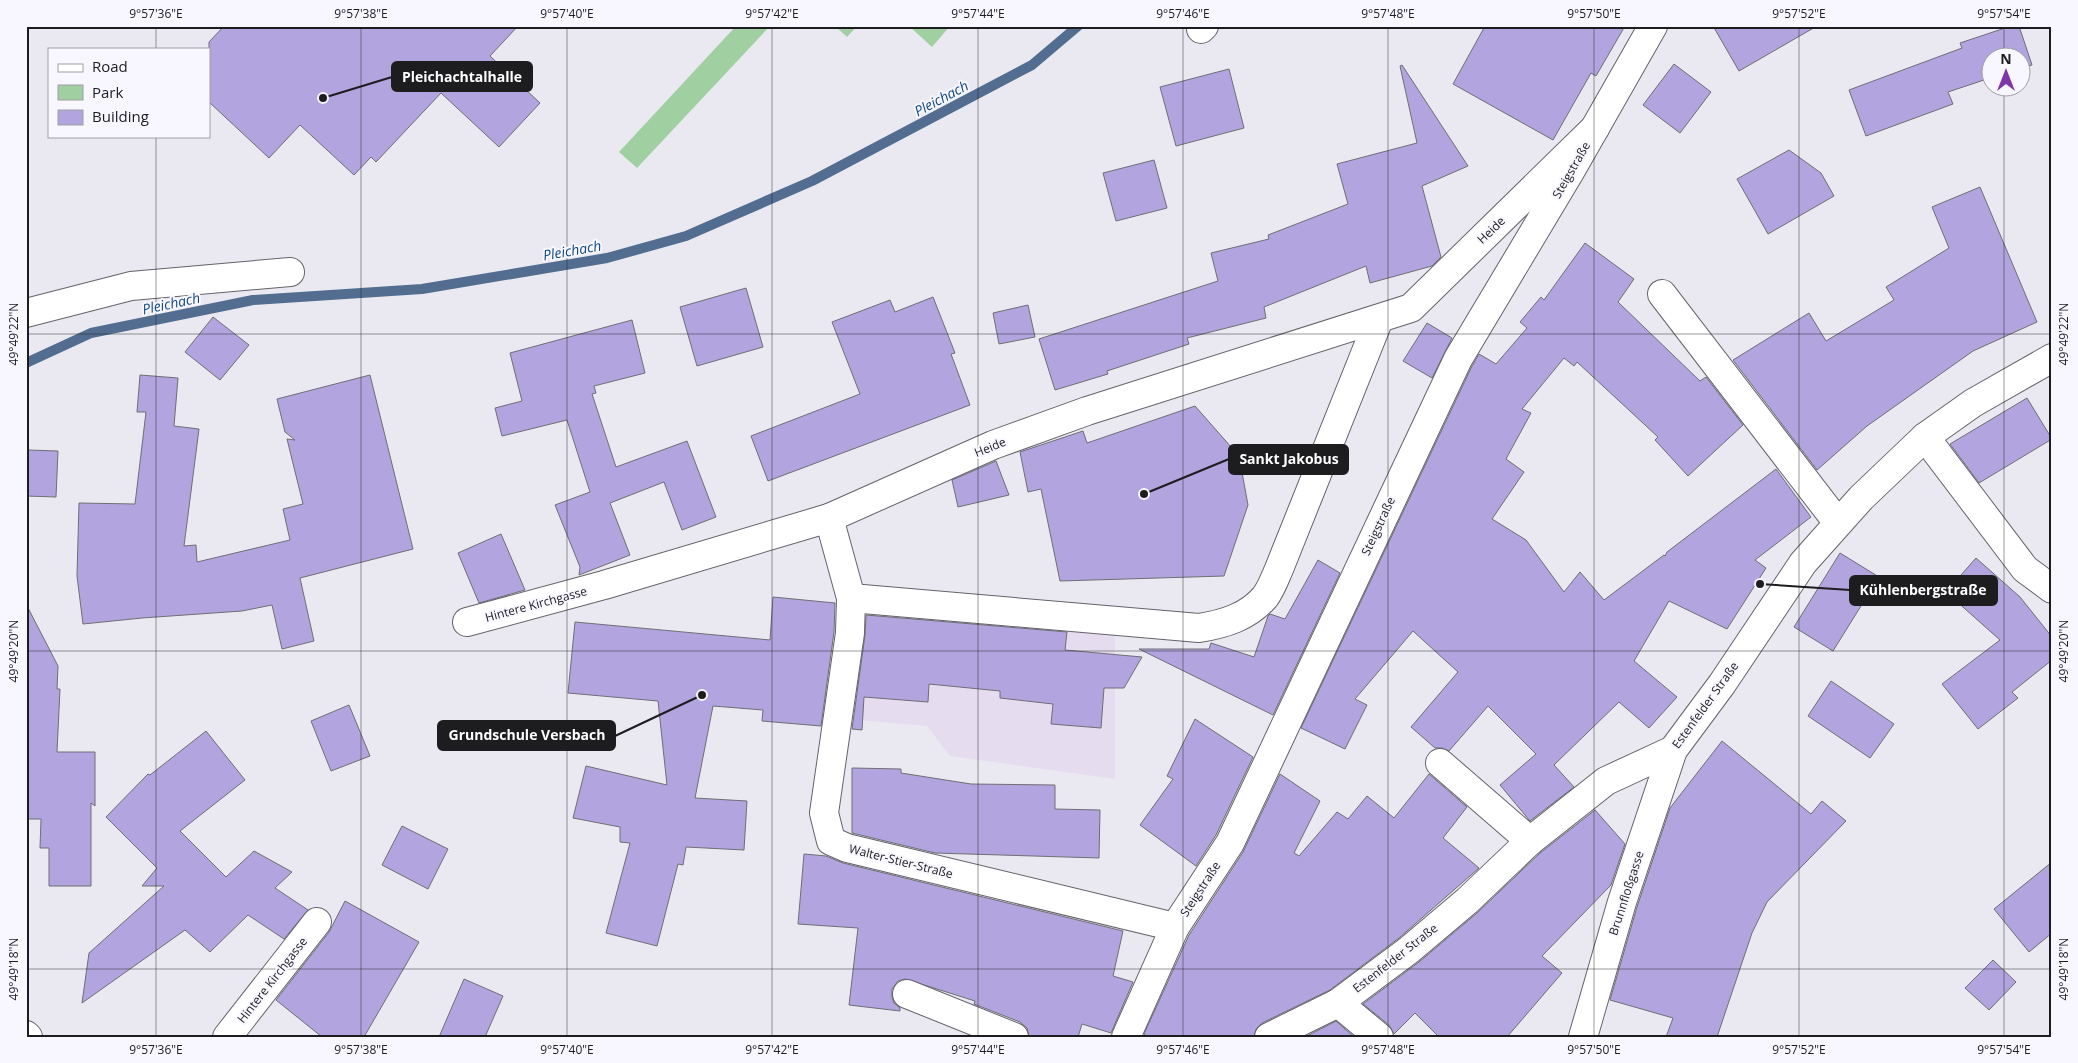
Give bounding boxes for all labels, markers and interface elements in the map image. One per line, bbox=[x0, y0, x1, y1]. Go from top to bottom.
text: 9°57'36"E bbox=[129, 5, 183, 22]
text: 9°57'38"E bbox=[334, 5, 388, 22]
text: 9°57'40"E bbox=[540, 5, 594, 22]
text: 9°57'42"E bbox=[745, 5, 799, 22]
text: 9°57'44"E bbox=[951, 5, 1005, 22]
text: 9°57'46"E bbox=[1156, 5, 1210, 22]
text: 9°57'48"E bbox=[1361, 5, 1415, 22]
text: 9°57'50"E bbox=[1567, 5, 1621, 22]
text: 9°57'52"E bbox=[1772, 5, 1826, 22]
text: 9°57'54"E bbox=[1977, 5, 2031, 22]
legend bbox=[48, 48, 210, 138]
north arrow bbox=[1980, 48, 2030, 98]
text: N bbox=[2000, 49, 2012, 68]
text: Road bbox=[92, 56, 128, 76]
callout: Pleichachtalhalle bbox=[392, 62, 532, 91]
text: Pleichachtalhalle bbox=[402, 67, 522, 86]
water label: Pleichach bbox=[911, 76, 971, 120]
text: Park bbox=[92, 82, 123, 102]
text: Building bbox=[92, 106, 149, 126]
street label: Steigstraße bbox=[1548, 138, 1594, 201]
street label: Heide bbox=[1473, 212, 1509, 247]
water label: Pleichach bbox=[541, 236, 603, 264]
water label: Pleichach bbox=[140, 288, 202, 318]
text: 49°49'22"N bbox=[5, 303, 22, 365]
text: 49°49'22"N bbox=[2055, 303, 2072, 365]
street label: Heide bbox=[972, 433, 1009, 461]
callout: Sankt Jakobus bbox=[1229, 445, 1348, 474]
text: Sankt Jakobus bbox=[1239, 449, 1339, 468]
street label: Steigstraße bbox=[1357, 494, 1399, 558]
callout: Kühlenbergstraße bbox=[1850, 576, 1997, 605]
text: Kühlenbergstraße bbox=[1860, 580, 1986, 599]
street label: Hintere Kirchgasse bbox=[483, 582, 589, 626]
text: 49°49'20"N bbox=[5, 620, 22, 682]
text: 49°49'20"N bbox=[2055, 620, 2072, 682]
street label: Estenfelder Straße bbox=[1668, 658, 1742, 752]
callout: Grundschule Versbach bbox=[438, 721, 615, 750]
text: Grundschule Versbach bbox=[449, 725, 605, 744]
street label: Walter-Stier-Straße bbox=[847, 840, 955, 882]
street label: Brunnfloßgasse bbox=[1604, 848, 1648, 937]
street label: Steigstraße bbox=[1176, 858, 1224, 920]
street label: Estenfelder Straße bbox=[1349, 919, 1441, 997]
street label: Hintere Kirchgasse bbox=[233, 933, 311, 1027]
text: 49°49'18"N bbox=[5, 938, 22, 1000]
text: 49°49'18"N bbox=[2055, 938, 2072, 1000]
text: 9°57'36"E bbox=[129, 1041, 183, 1058]
text: 9°57'38"E bbox=[334, 1041, 388, 1058]
text: 9°57'40"E bbox=[540, 1041, 594, 1058]
text: 9°57'42"E bbox=[745, 1041, 799, 1058]
text: 9°57'44"E bbox=[951, 1041, 1005, 1058]
text: 9°57'46"E bbox=[1156, 1041, 1210, 1058]
text: 9°57'48"E bbox=[1361, 1041, 1415, 1058]
text: 9°57'50"E bbox=[1567, 1041, 1621, 1058]
text: 9°57'52"E bbox=[1772, 1041, 1826, 1058]
text: 9°57'54"E bbox=[1977, 1041, 2031, 1058]

